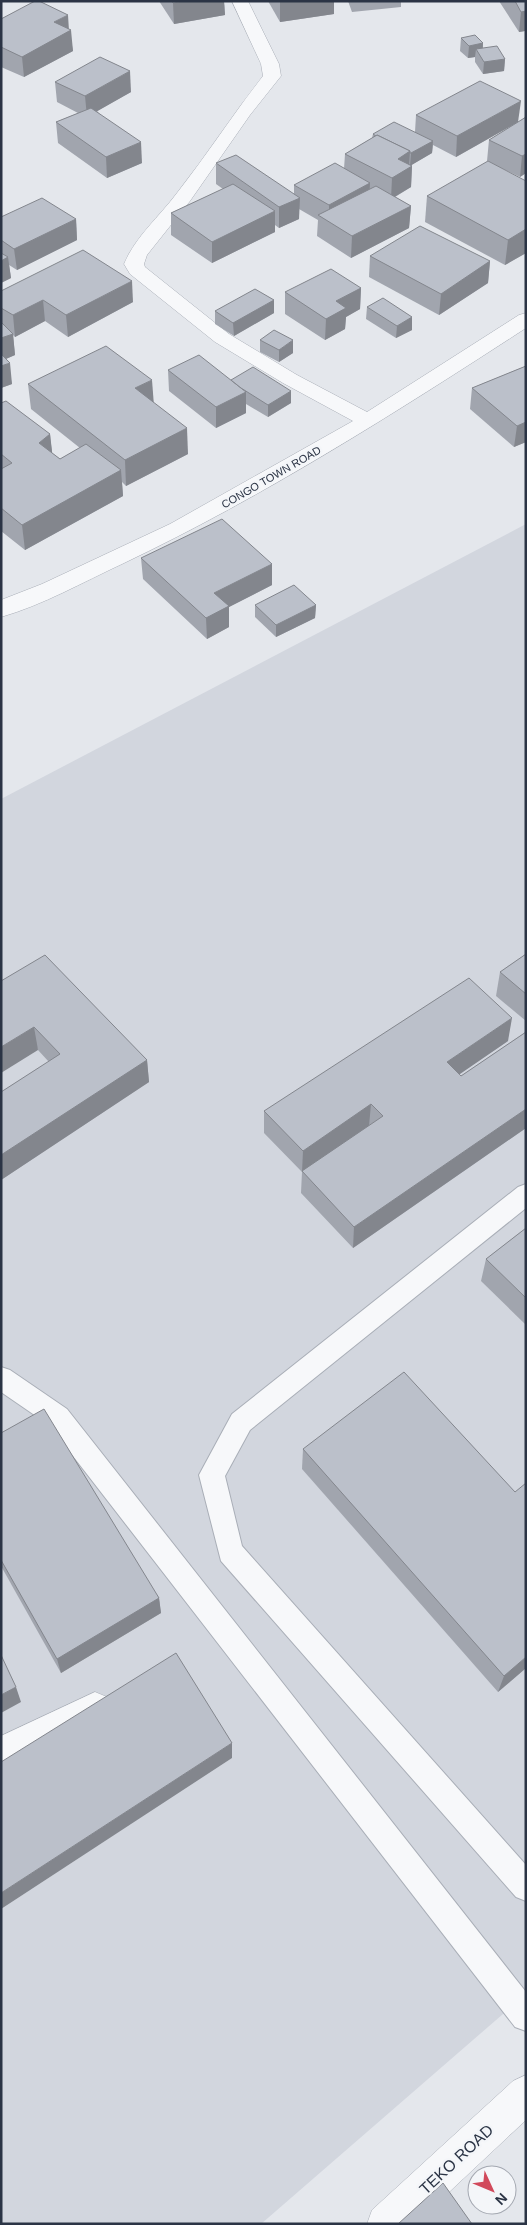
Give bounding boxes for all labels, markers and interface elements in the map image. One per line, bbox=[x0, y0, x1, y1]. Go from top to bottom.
street label: CONGO TOWN ROAD bbox=[219, 444, 323, 510]
street label: TEKO ROAD bbox=[416, 2121, 497, 2198]
north arrow bbox=[467, 2165, 517, 2215]
text: N bbox=[492, 2190, 511, 2208]

